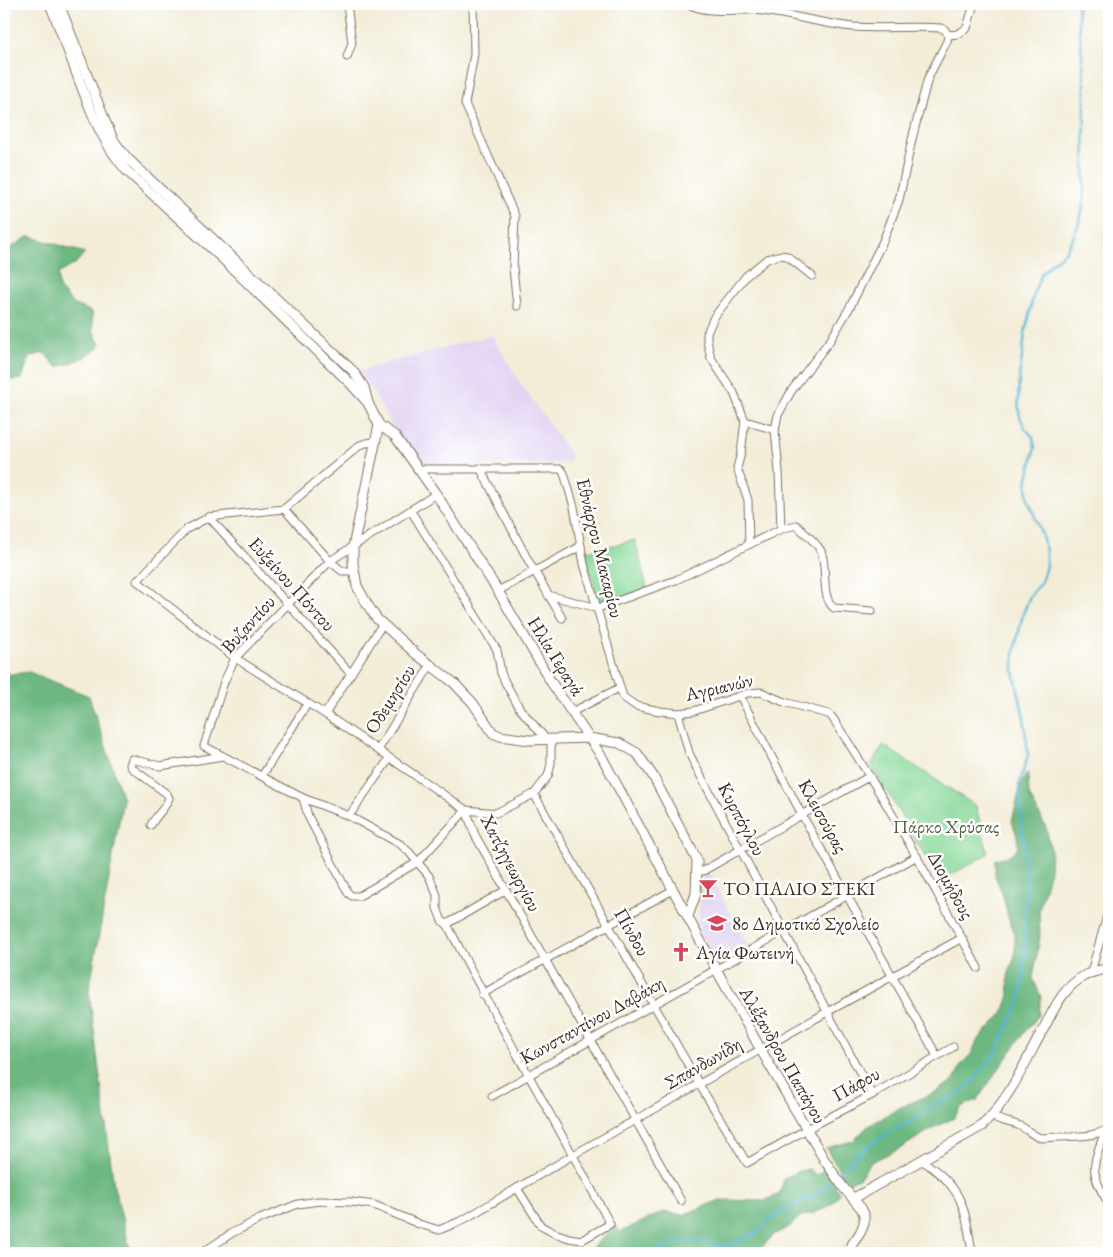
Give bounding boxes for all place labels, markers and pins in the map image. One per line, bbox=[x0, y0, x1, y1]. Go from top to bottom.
place label: ΤΟ ΠΑΛΙΟ ΣΤΕΚΙ bbox=[723, 876, 876, 901]
bar icon: ΤΟ ΠΑΛΙΟ ΣΤΕΚΙ bbox=[697, 877, 719, 899]
place label: 8ο Δημοτικό Σχολείο bbox=[732, 911, 879, 936]
school or university icon: 8ο Δημοτικό Σχολείο bbox=[706, 912, 728, 934]
place label: Αγία Φωτεινή bbox=[695, 940, 794, 965]
church icon: Αγία Φωτεινή bbox=[670, 941, 692, 963]

